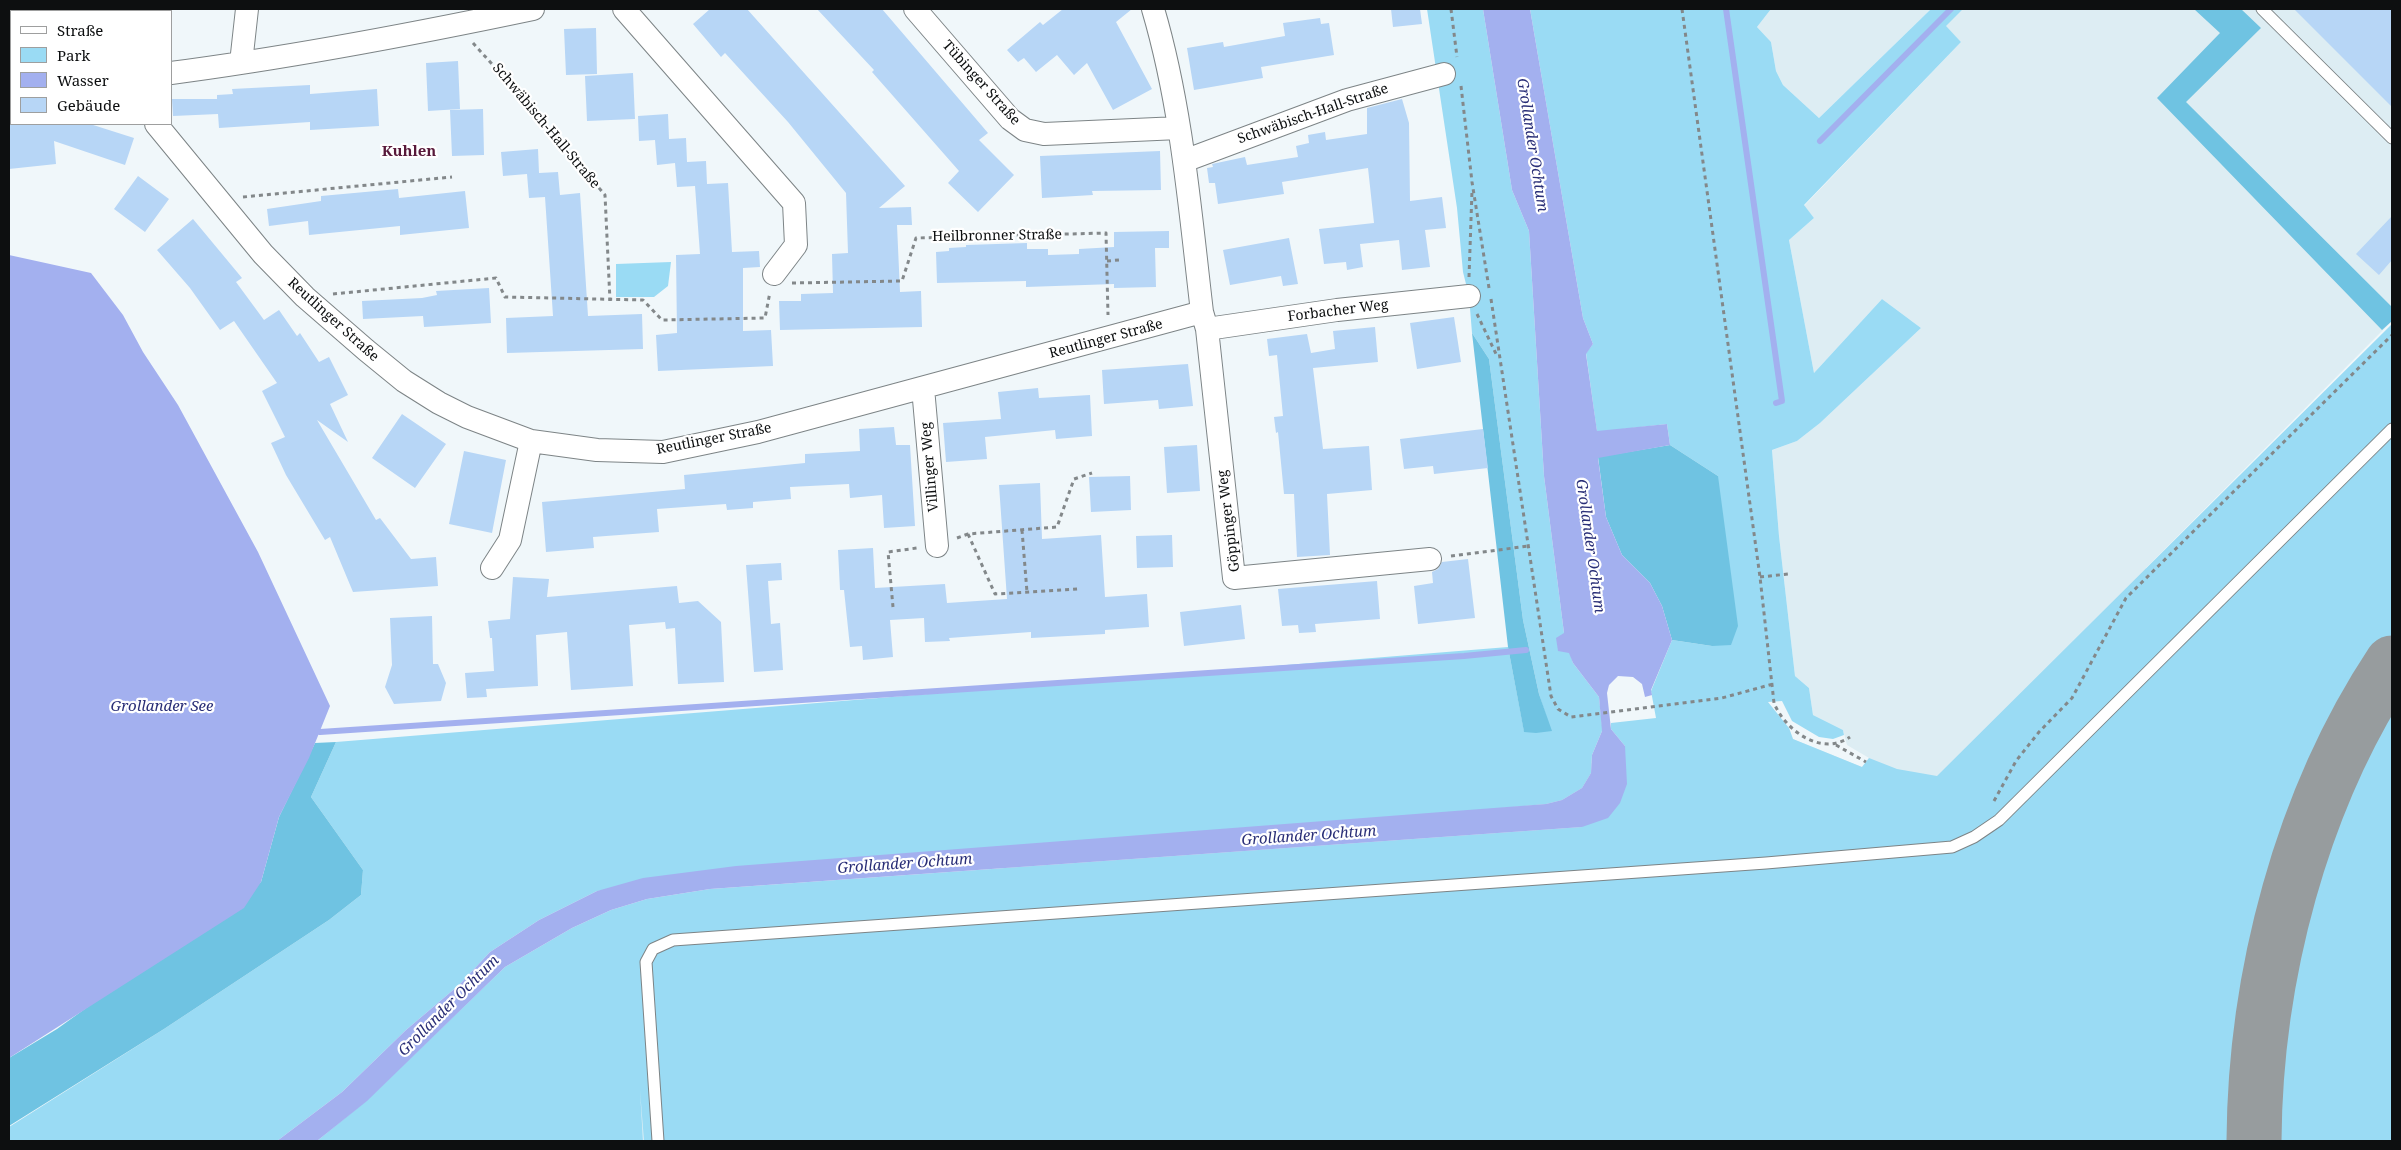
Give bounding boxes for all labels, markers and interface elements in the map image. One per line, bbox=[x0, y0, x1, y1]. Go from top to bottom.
legend bbox=[10, 10, 172, 125]
text: Straße bbox=[57, 20, 103, 40]
street label: Tübinger Straße bbox=[939, 37, 1023, 129]
text: Park bbox=[57, 45, 90, 65]
street label: Schwäbisch-Hall-Straße bbox=[489, 60, 603, 192]
text: Wasser bbox=[57, 70, 109, 90]
water label: Grollander Ochtum bbox=[1513, 77, 1551, 213]
street label: Schwäbisch-Hall-Straße bbox=[1236, 80, 1390, 148]
text: Gebäude bbox=[57, 95, 120, 115]
district label: Kuhlen bbox=[382, 143, 436, 161]
street label: Heilbronner Straße bbox=[932, 226, 1062, 246]
street label: Reutlinger Straße bbox=[284, 275, 382, 365]
street label: Forbacher Weg bbox=[1287, 296, 1389, 326]
street label: Reutlinger Straße bbox=[1047, 316, 1165, 362]
street label: Reutlinger Straße bbox=[655, 420, 773, 458]
street label: Villinger Weg bbox=[918, 421, 942, 513]
street label: Göppinger Weg bbox=[1214, 469, 1244, 573]
water label: Grollander Ochtum bbox=[1572, 478, 1608, 614]
water label: Grollander See bbox=[111, 698, 213, 716]
water label: Grollander Ochtum bbox=[1241, 822, 1377, 850]
water label: Grollander Ochtum bbox=[837, 850, 973, 878]
water label: Grollander Ochtum bbox=[395, 952, 503, 1060]

